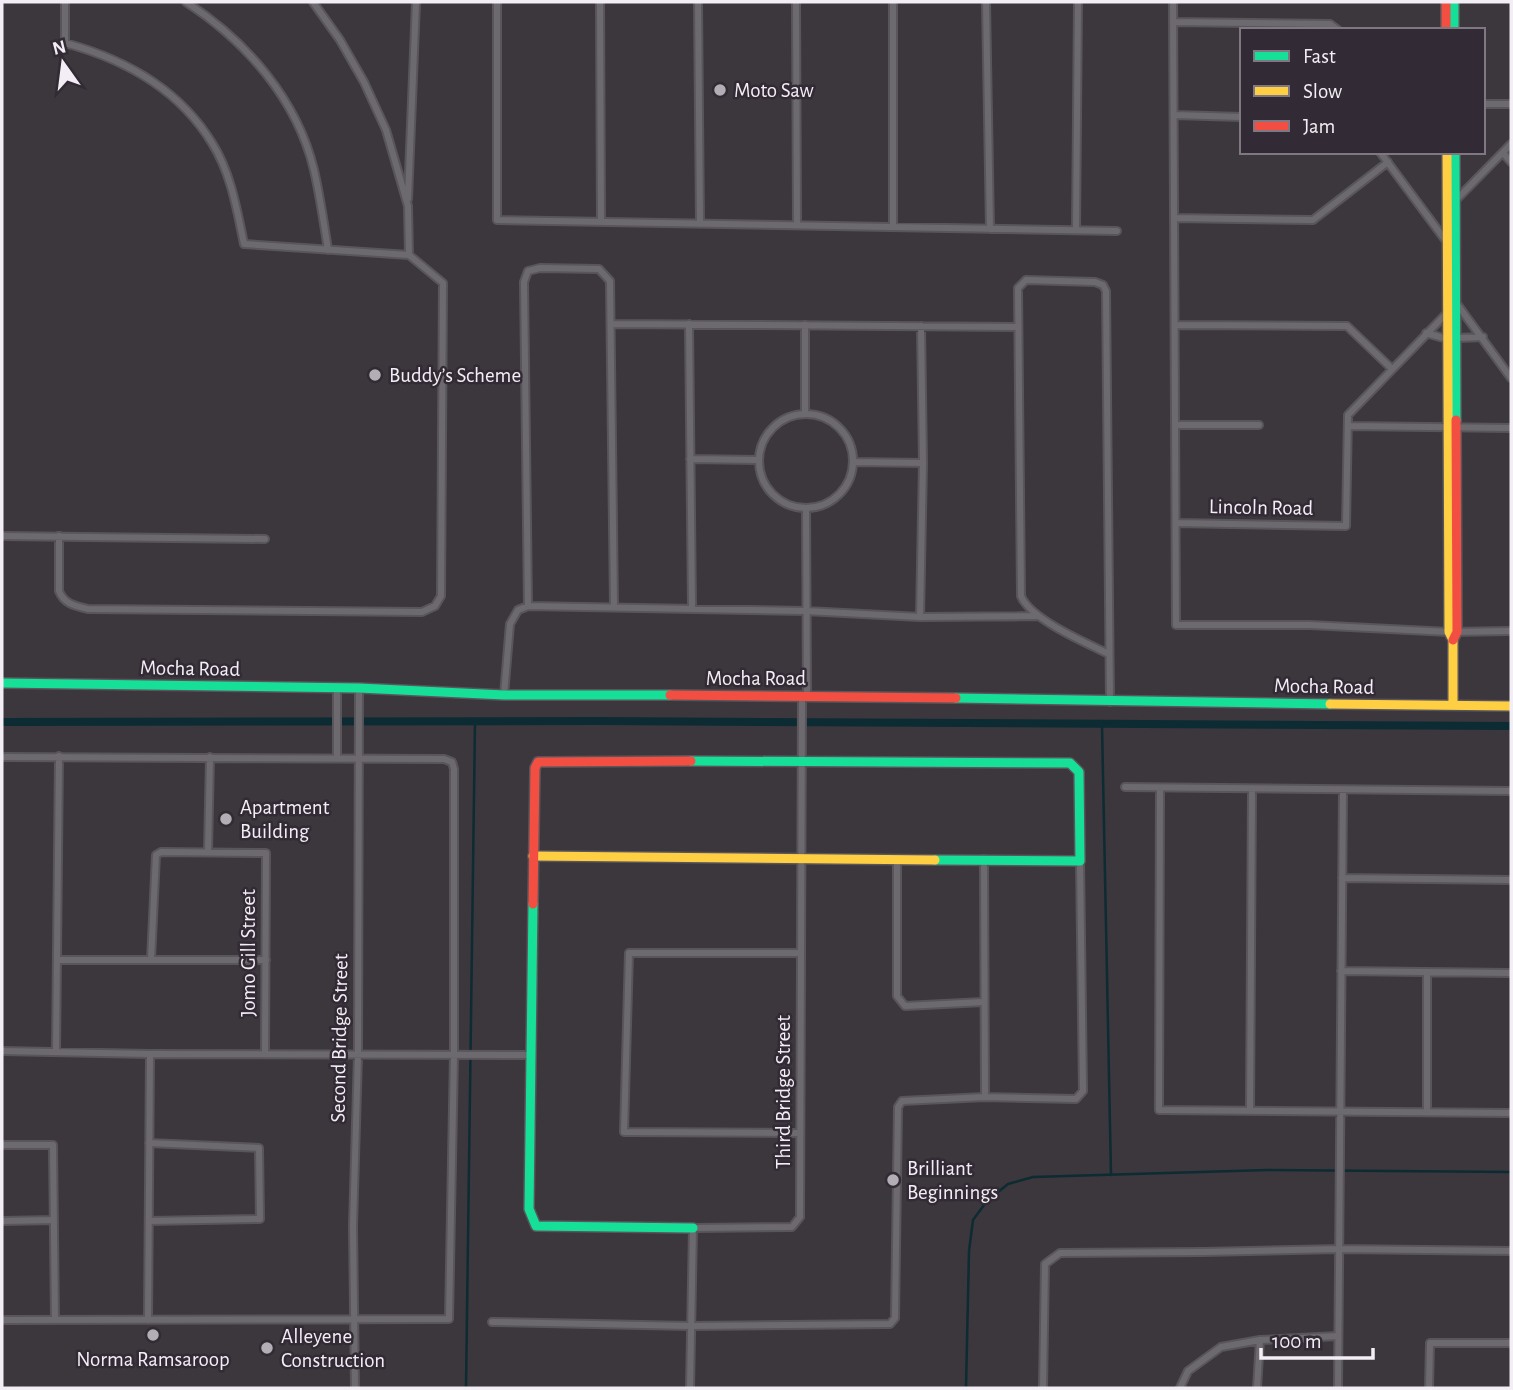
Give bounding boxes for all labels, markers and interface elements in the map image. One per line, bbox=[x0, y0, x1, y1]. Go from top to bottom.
north arrow bbox=[28, 28, 98, 98]
legend bbox=[1240, 28, 1485, 154]
text: N bbox=[51, 37, 68, 59]
text: Fast bbox=[1303, 46, 1336, 67]
place label: Moto Saw bbox=[734, 80, 814, 101]
text: Slow bbox=[1303, 81, 1342, 102]
marker: Moto Saw bbox=[712, 82, 728, 98]
text: Jam bbox=[1303, 116, 1335, 137]
place label: Buddy’s Scheme bbox=[389, 365, 521, 386]
marker: Buddy’s Scheme bbox=[367, 367, 383, 383]
street label: Lincoln Road bbox=[1209, 496, 1313, 519]
street label: Mocha Road bbox=[140, 657, 240, 680]
street label: Mocha Road bbox=[706, 668, 806, 689]
street label: Mocha Road bbox=[1274, 675, 1374, 698]
place label: Apartment Building bbox=[240, 797, 330, 842]
marker: Apartment Building bbox=[218, 811, 234, 827]
street label: Jomo Gill Street bbox=[238, 889, 259, 1017]
street label: Second Bridge Street bbox=[328, 953, 351, 1123]
street label: Third Bridge Street bbox=[773, 1015, 794, 1169]
place label: Brilliant Beginnings bbox=[907, 1158, 998, 1203]
marker: Brilliant Beginnings bbox=[885, 1172, 901, 1188]
scale bar bbox=[1261, 1316, 1373, 1360]
place label: Alleyene Construction bbox=[281, 1326, 385, 1371]
marker: Norma Ramsaroop bbox=[145, 1327, 161, 1343]
text: 100 m bbox=[1272, 1331, 1322, 1352]
marker: Alleyene Construction bbox=[259, 1340, 275, 1356]
place label: Norma Ramsaroop bbox=[76, 1349, 230, 1370]

